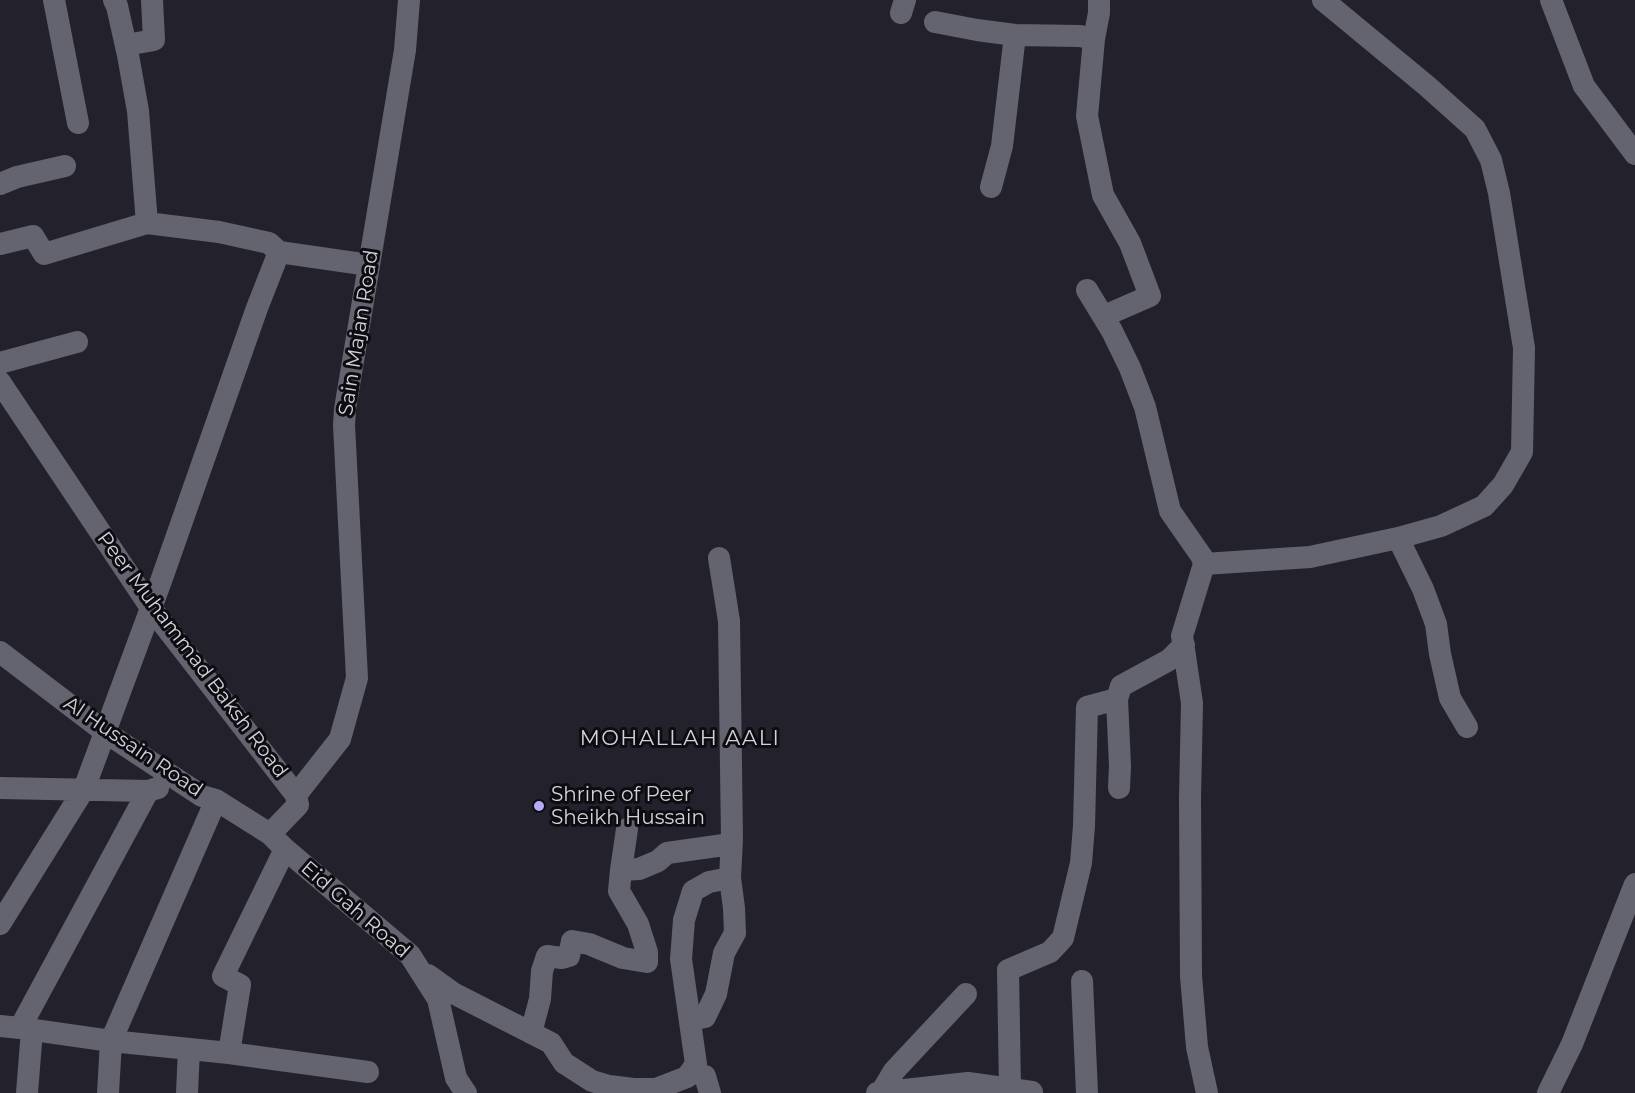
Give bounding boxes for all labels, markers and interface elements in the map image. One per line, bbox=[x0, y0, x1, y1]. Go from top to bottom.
street label: Sain Majan Road bbox=[334, 248, 384, 418]
street label: Peer Muhammad Baksh Road bbox=[92, 527, 292, 783]
street label: Al Hussain Road bbox=[59, 692, 207, 802]
district label: MOHALLAH AALI bbox=[580, 726, 780, 752]
place label: Shrine of Peer Sheikh Hussain bbox=[551, 783, 705, 830]
marker: Shrine of Peer Sheikh Hussain bbox=[532, 799, 546, 813]
street label: Eid Gah Road bbox=[296, 856, 414, 964]

